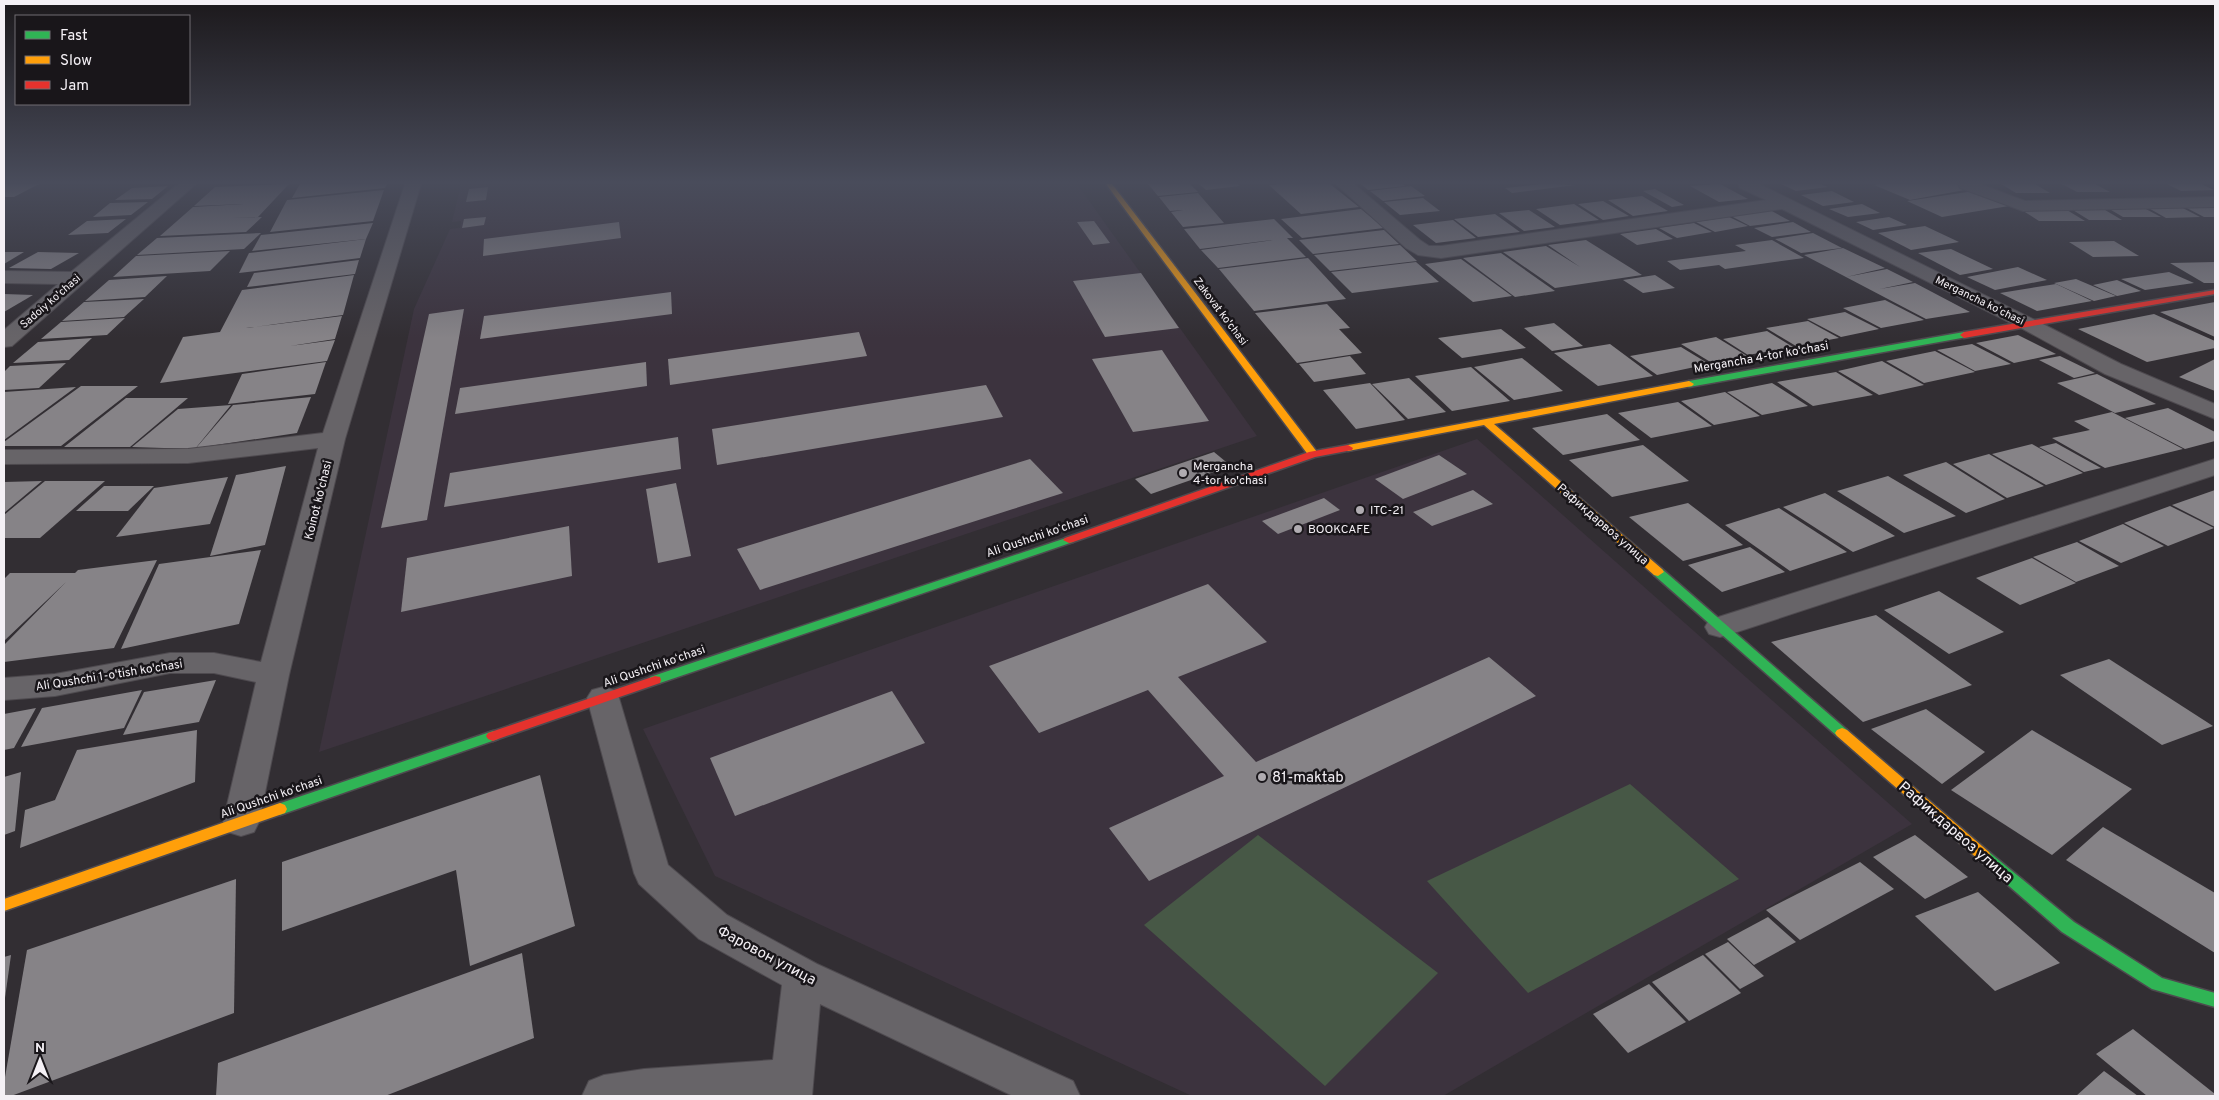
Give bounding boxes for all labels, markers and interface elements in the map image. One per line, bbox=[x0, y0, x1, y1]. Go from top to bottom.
legend bbox=[15, 15, 190, 105]
text: Fast bbox=[60, 27, 88, 46]
text: Slow bbox=[60, 52, 92, 71]
text: Jam bbox=[60, 77, 89, 96]
street label: Sadoiy ko'chasi bbox=[18, 272, 84, 332]
street label: Mergancha koʻchasi bbox=[1933, 273, 2026, 328]
street label: Zakovat ko'chasi bbox=[1190, 275, 1250, 348]
street label: Mergancha 4-tor ko'chasi bbox=[1693, 338, 1830, 378]
street label: Koinot ko'chasi bbox=[301, 459, 337, 542]
place label: Mergancha 4-tor ko'chasi bbox=[1193, 459, 1267, 489]
marker: Mergancha 4-tor ko'chasi bbox=[1177, 467, 1189, 479]
street label: Рафикдарвоз улица bbox=[1553, 481, 1652, 569]
place label: ITC-21 bbox=[1370, 503, 1404, 519]
marker: ITC-21 bbox=[1354, 504, 1366, 516]
street label: Ali Qushchi koʻchasi bbox=[984, 512, 1091, 562]
place label: BOOKCAFE bbox=[1308, 522, 1370, 538]
marker: BOOKCAFE bbox=[1292, 523, 1304, 535]
street label: Ali Qushchi koʻchasi bbox=[601, 642, 708, 692]
street label: Ali Qushchi 1-o'tish ko'chasi bbox=[34, 656, 184, 696]
place label: 81-maktab bbox=[1272, 769, 1344, 788]
marker: 81-maktab bbox=[1256, 771, 1268, 783]
street label: Ali Qushchi koʻchasi bbox=[218, 773, 325, 823]
street label: Рафикдарвоз улица bbox=[1894, 778, 2016, 888]
street label: Фаровон улица bbox=[714, 922, 819, 990]
north arrow bbox=[15, 1035, 65, 1085]
text: N bbox=[35, 1040, 45, 1057]

